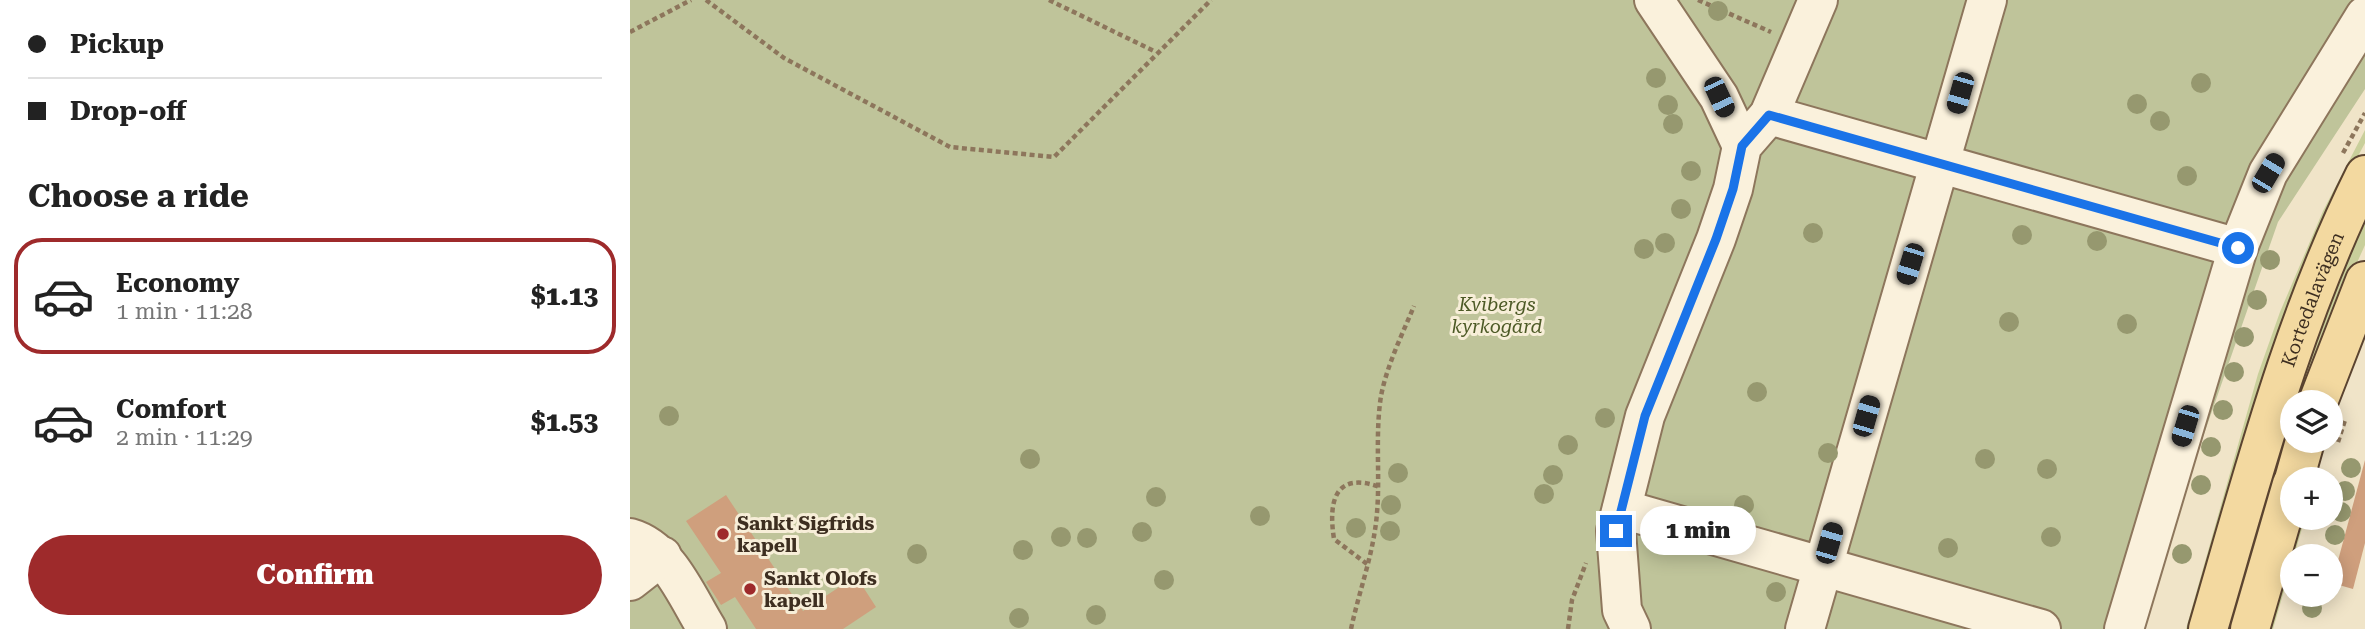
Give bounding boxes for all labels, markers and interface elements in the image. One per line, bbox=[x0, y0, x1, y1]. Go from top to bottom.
text: Pickup bbox=[70, 29, 164, 59]
car bbox=[1945, 70, 1976, 116]
car bbox=[1701, 74, 1738, 120]
text: Drop-off bbox=[70, 96, 186, 126]
car bbox=[2249, 150, 2288, 196]
text: Choose a ride bbox=[28, 177, 249, 215]
street label: Kortedalavägen bbox=[2277, 228, 2349, 370]
route start bbox=[2222, 232, 2254, 264]
car bbox=[1894, 241, 1927, 287]
icon: car bbox=[32, 265, 95, 328]
text: Economy bbox=[116, 268, 239, 298]
text: $1.13 bbox=[531, 281, 598, 311]
park label: Kvibergs kyrkogård bbox=[1452, 293, 1543, 338]
text: 1 min · 11:28 bbox=[116, 298, 253, 325]
map controls bbox=[2280, 390, 2343, 607]
button: layers bbox=[2280, 390, 2343, 453]
icon: car bbox=[32, 391, 95, 454]
car bbox=[1851, 393, 1882, 439]
text: Comfort bbox=[116, 394, 226, 424]
car bbox=[2169, 403, 2202, 449]
text: $1.53 bbox=[531, 407, 598, 437]
text: 2 min · 11:29 bbox=[116, 424, 253, 451]
button: + bbox=[2280, 467, 2343, 530]
callout: 1 min bbox=[1640, 506, 1756, 556]
place label: Sankt Sigfrids kapell bbox=[737, 512, 874, 557]
route end bbox=[1600, 515, 1632, 547]
text: 1 min bbox=[1666, 517, 1730, 544]
car bbox=[1814, 520, 1845, 566]
marker: Sankt Sigfrids kapell bbox=[715, 526, 731, 542]
button: Confirm bbox=[28, 535, 602, 615]
button: − bbox=[2280, 544, 2343, 607]
place label: Sankt Olofs kapell bbox=[764, 567, 877, 612]
marker: Sankt Olofs kapell bbox=[742, 581, 758, 597]

